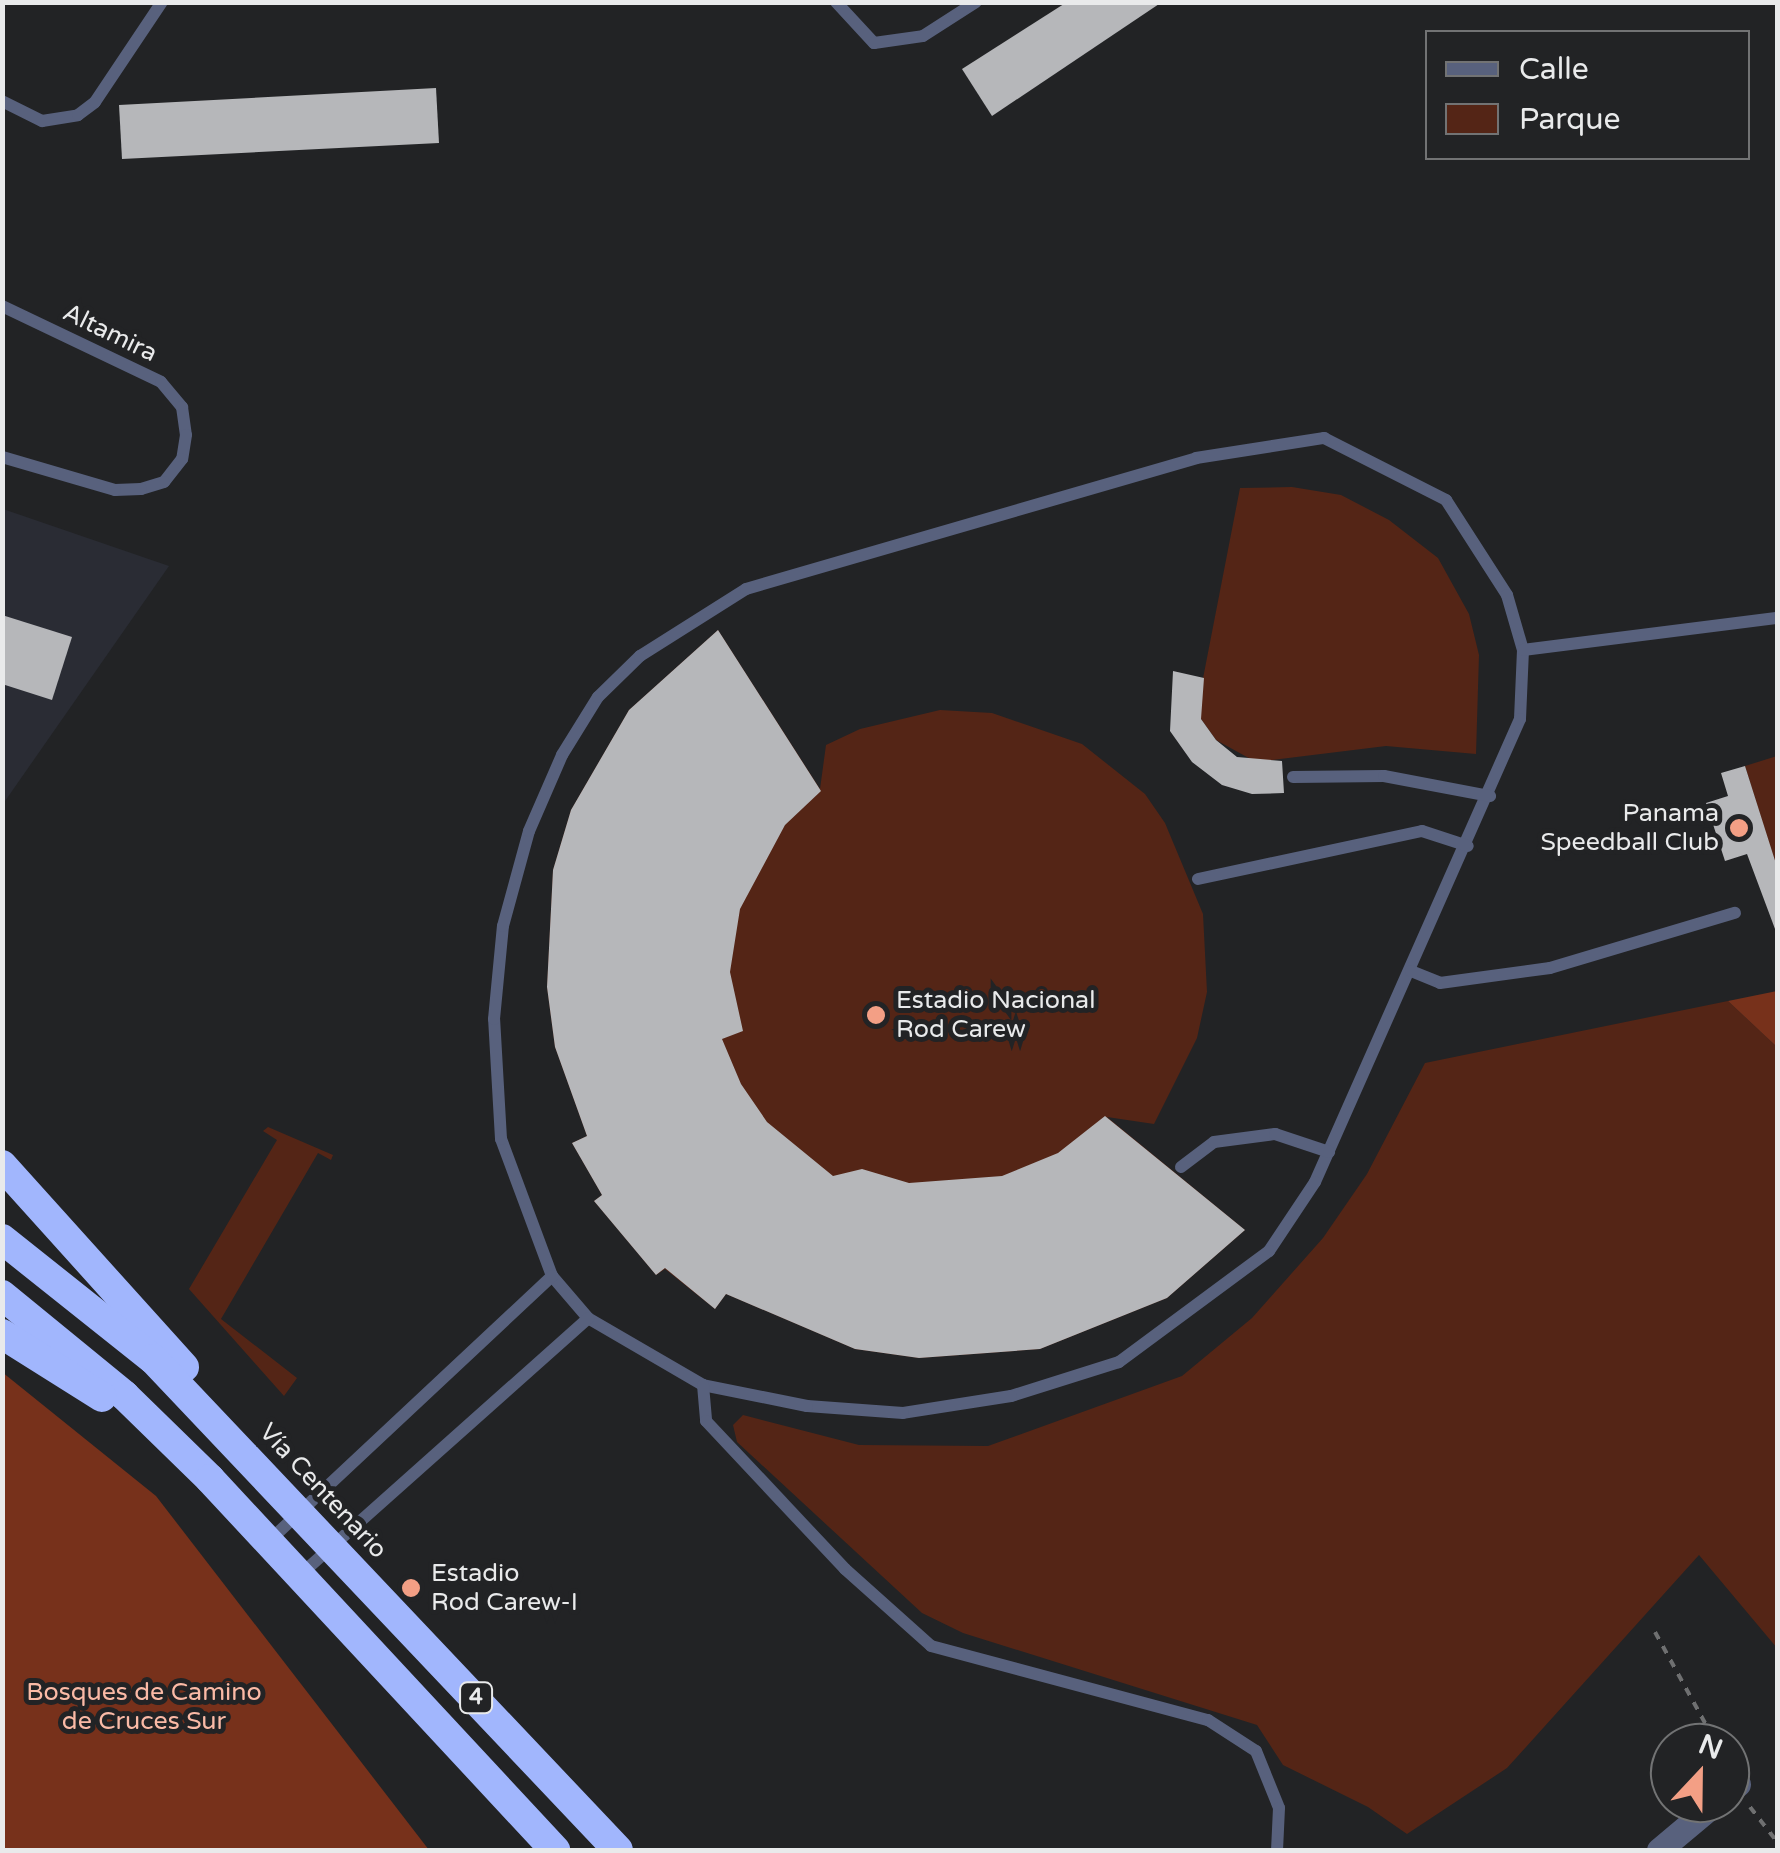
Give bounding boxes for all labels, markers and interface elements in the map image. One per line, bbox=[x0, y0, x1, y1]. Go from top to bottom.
legend bbox=[1425, 30, 1750, 160]
text: Calle bbox=[1519, 51, 1589, 88]
text: Parque bbox=[1519, 101, 1620, 138]
street label: Altamira bbox=[58, 297, 162, 369]
place label: Panama Speedball Club bbox=[1541, 799, 1719, 858]
marker: Panama Speedball Club bbox=[1728, 817, 1750, 839]
place label: Estadio Nacional Rod Carew bbox=[896, 986, 1095, 1045]
marker: Estadio Nacional Rod Carew bbox=[865, 1004, 887, 1026]
street label: Vía Centenario bbox=[253, 1417, 393, 1565]
place label: Estadio Rod Carew-I bbox=[431, 1559, 578, 1618]
marker: Estadio Rod Carew-I bbox=[400, 1577, 422, 1599]
park label: Bosques de Camino de Cruces Sur bbox=[26, 1678, 262, 1737]
road number: 4 bbox=[458, 1681, 494, 1715]
north arrow bbox=[1650, 1723, 1750, 1823]
text: N bbox=[1694, 1727, 1727, 1767]

